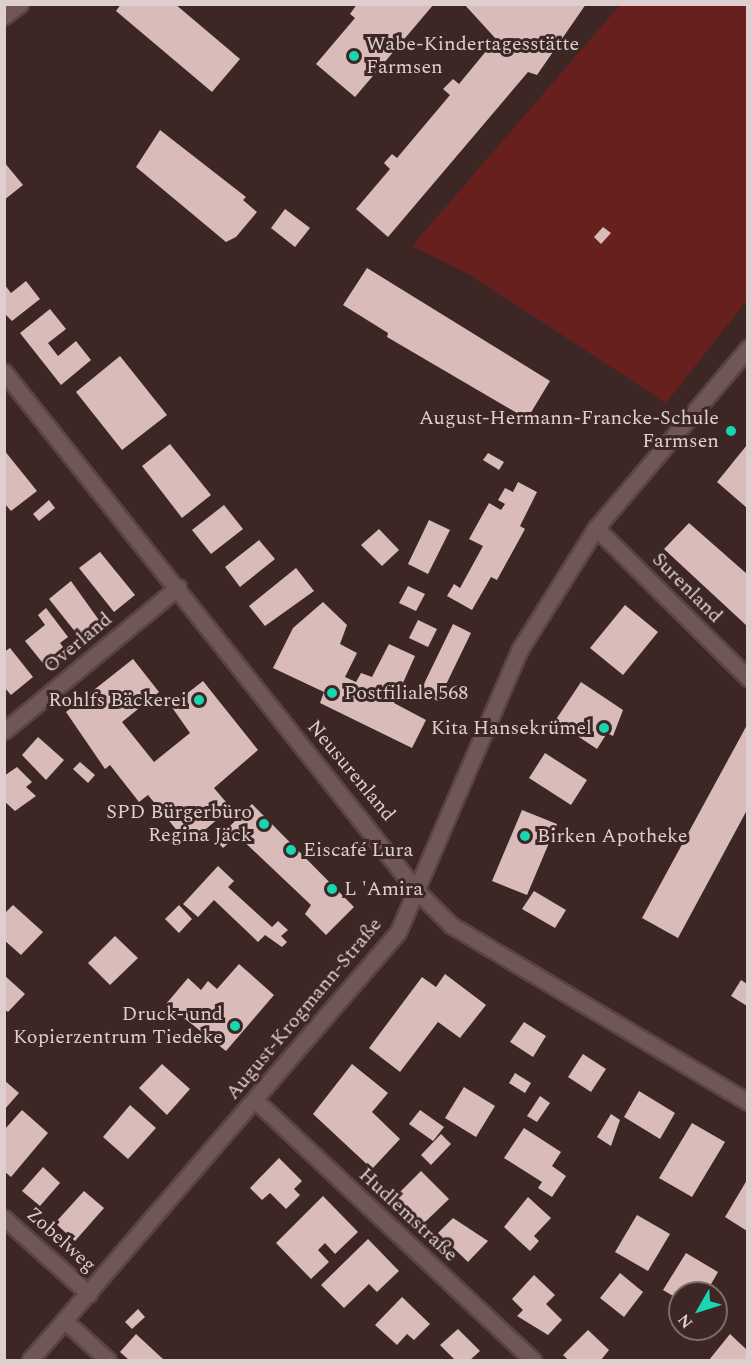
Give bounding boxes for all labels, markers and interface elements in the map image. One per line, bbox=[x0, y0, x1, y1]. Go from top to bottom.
place label: Wabe-Kindertagesstätte Farmsen bbox=[366, 33, 579, 80]
marker: Wabe-Kindertagesstätte Farmsen bbox=[347, 49, 361, 63]
place label: August-Hermann-Francke-Schule Farmsen bbox=[419, 407, 719, 454]
marker: August-Hermann-Francke-Schule Farmsen bbox=[724, 424, 738, 438]
street label: Surenland bbox=[647, 548, 727, 628]
street label: Overland bbox=[39, 607, 117, 679]
place label: Postfiliale 568 bbox=[344, 681, 468, 705]
marker: Postfiliale 568 bbox=[325, 686, 339, 700]
place label: Rohlfs Bäckerei bbox=[48, 688, 187, 712]
marker: Rohlfs Bäckerei bbox=[192, 693, 206, 707]
street label: Neusurenland bbox=[302, 716, 400, 826]
place label: Kita Hansekrümel bbox=[431, 716, 592, 740]
marker: Kita Hansekrümel bbox=[597, 721, 611, 735]
place label: SPD Bürgerbüro Regina Jäck bbox=[106, 801, 252, 848]
marker: SPD Bürgerbüro Regina Jäck bbox=[257, 817, 271, 831]
place label: Birken Apotheke bbox=[537, 824, 688, 848]
marker: Birken Apotheke bbox=[518, 829, 532, 843]
place label: Eiscafé Lura bbox=[303, 838, 413, 862]
marker: Eiscafé Lura bbox=[284, 843, 298, 857]
place label: L 'Amira bbox=[344, 877, 423, 901]
marker: L 'Amira bbox=[325, 882, 339, 896]
street label: August-Krogmann-Straße bbox=[221, 913, 387, 1105]
place label: Druck- und Kopierzentrum Tiedeke bbox=[13, 1002, 223, 1049]
marker: Druck- und Kopierzentrum Tiedeke bbox=[228, 1019, 242, 1033]
street label: Hudlemstraße bbox=[353, 1163, 463, 1267]
street label: Zobelweg bbox=[21, 1202, 101, 1278]
north arrow bbox=[668, 1281, 728, 1341]
text: N bbox=[672, 1308, 699, 1334]

